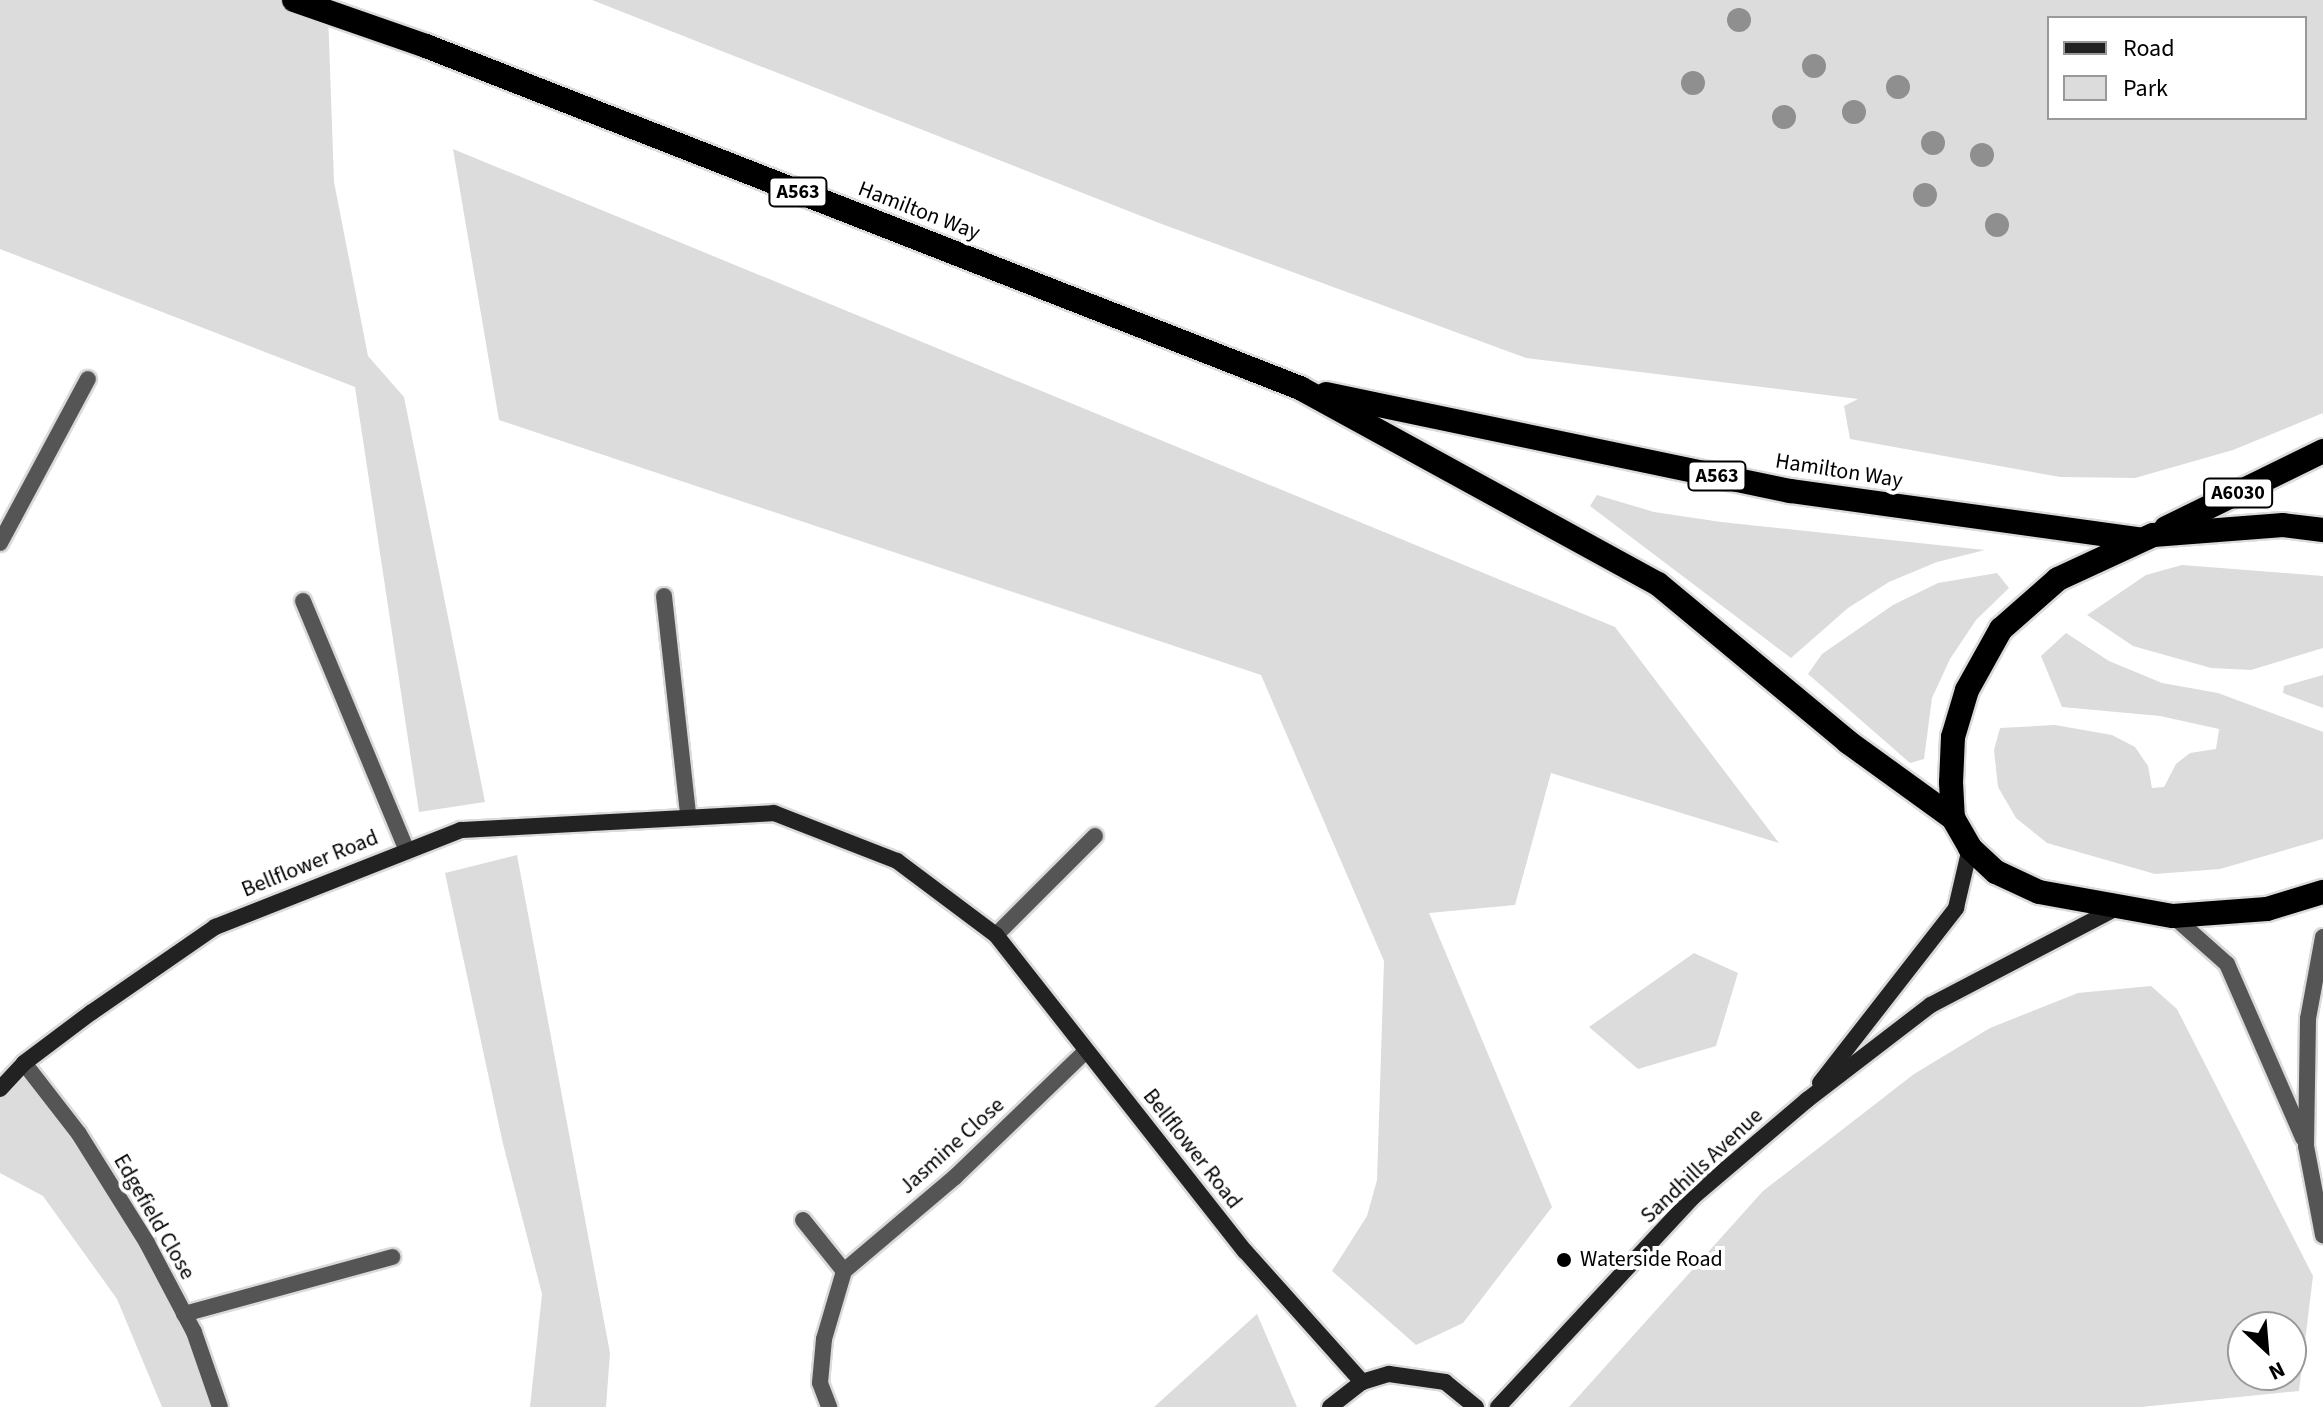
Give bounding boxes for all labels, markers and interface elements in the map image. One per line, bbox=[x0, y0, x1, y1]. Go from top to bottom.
legend bbox=[2047, 16, 2307, 120]
text: Road bbox=[2123, 31, 2175, 66]
text: Park bbox=[2123, 71, 2168, 106]
road number: A563 bbox=[768, 176, 828, 208]
street label: Hamilton Way bbox=[854, 176, 984, 246]
street label: Hamilton Way bbox=[1773, 448, 1905, 494]
road number: A563 bbox=[1687, 460, 1747, 492]
road number: A6030 bbox=[2202, 477, 2274, 509]
street label: Bellflower Road bbox=[238, 825, 382, 903]
street label: Bellflower Road bbox=[1137, 1084, 1247, 1214]
street label: Jasmine Close bbox=[894, 1092, 1010, 1200]
street label: Sandhills Avenue bbox=[1636, 1103, 1768, 1229]
street label: Edgefield Close bbox=[107, 1150, 201, 1284]
place label: Waterside Road bbox=[1580, 1247, 1723, 1273]
marker: Waterside Road bbox=[1555, 1251, 1573, 1269]
north arrow bbox=[2227, 1311, 2307, 1391]
text: N bbox=[2263, 1353, 2290, 1388]

